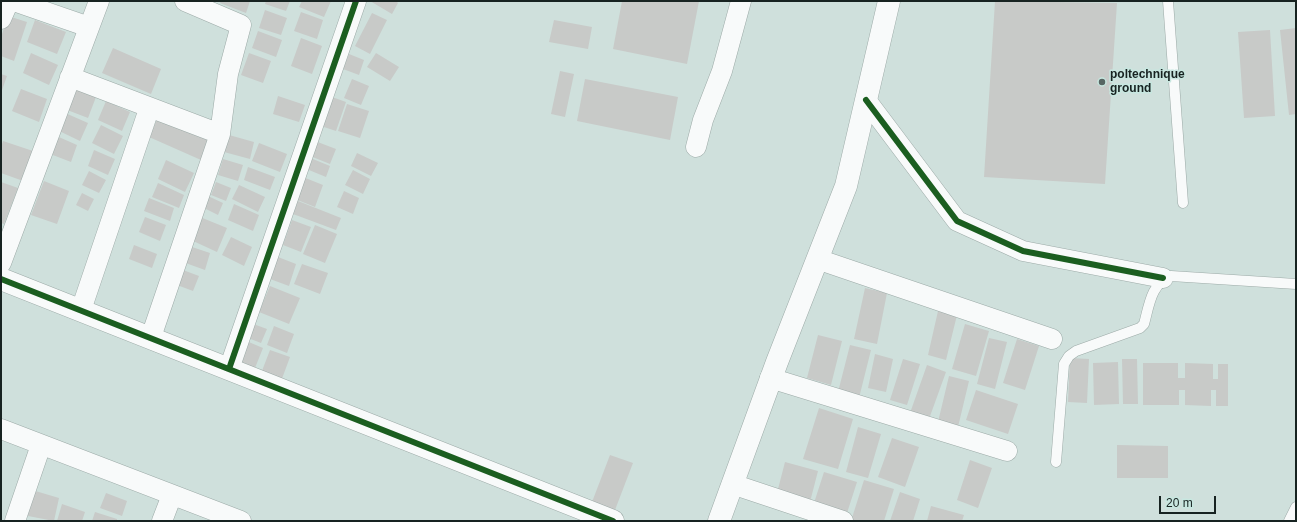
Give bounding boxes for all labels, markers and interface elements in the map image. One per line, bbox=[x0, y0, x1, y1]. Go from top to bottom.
place label: poltechnique ground bbox=[1110, 68, 1185, 96]
marker: poltechnique ground bbox=[1097, 77, 1107, 87]
scale bar bbox=[1161, 488, 1218, 514]
text: 20 m bbox=[1166, 496, 1193, 510]

